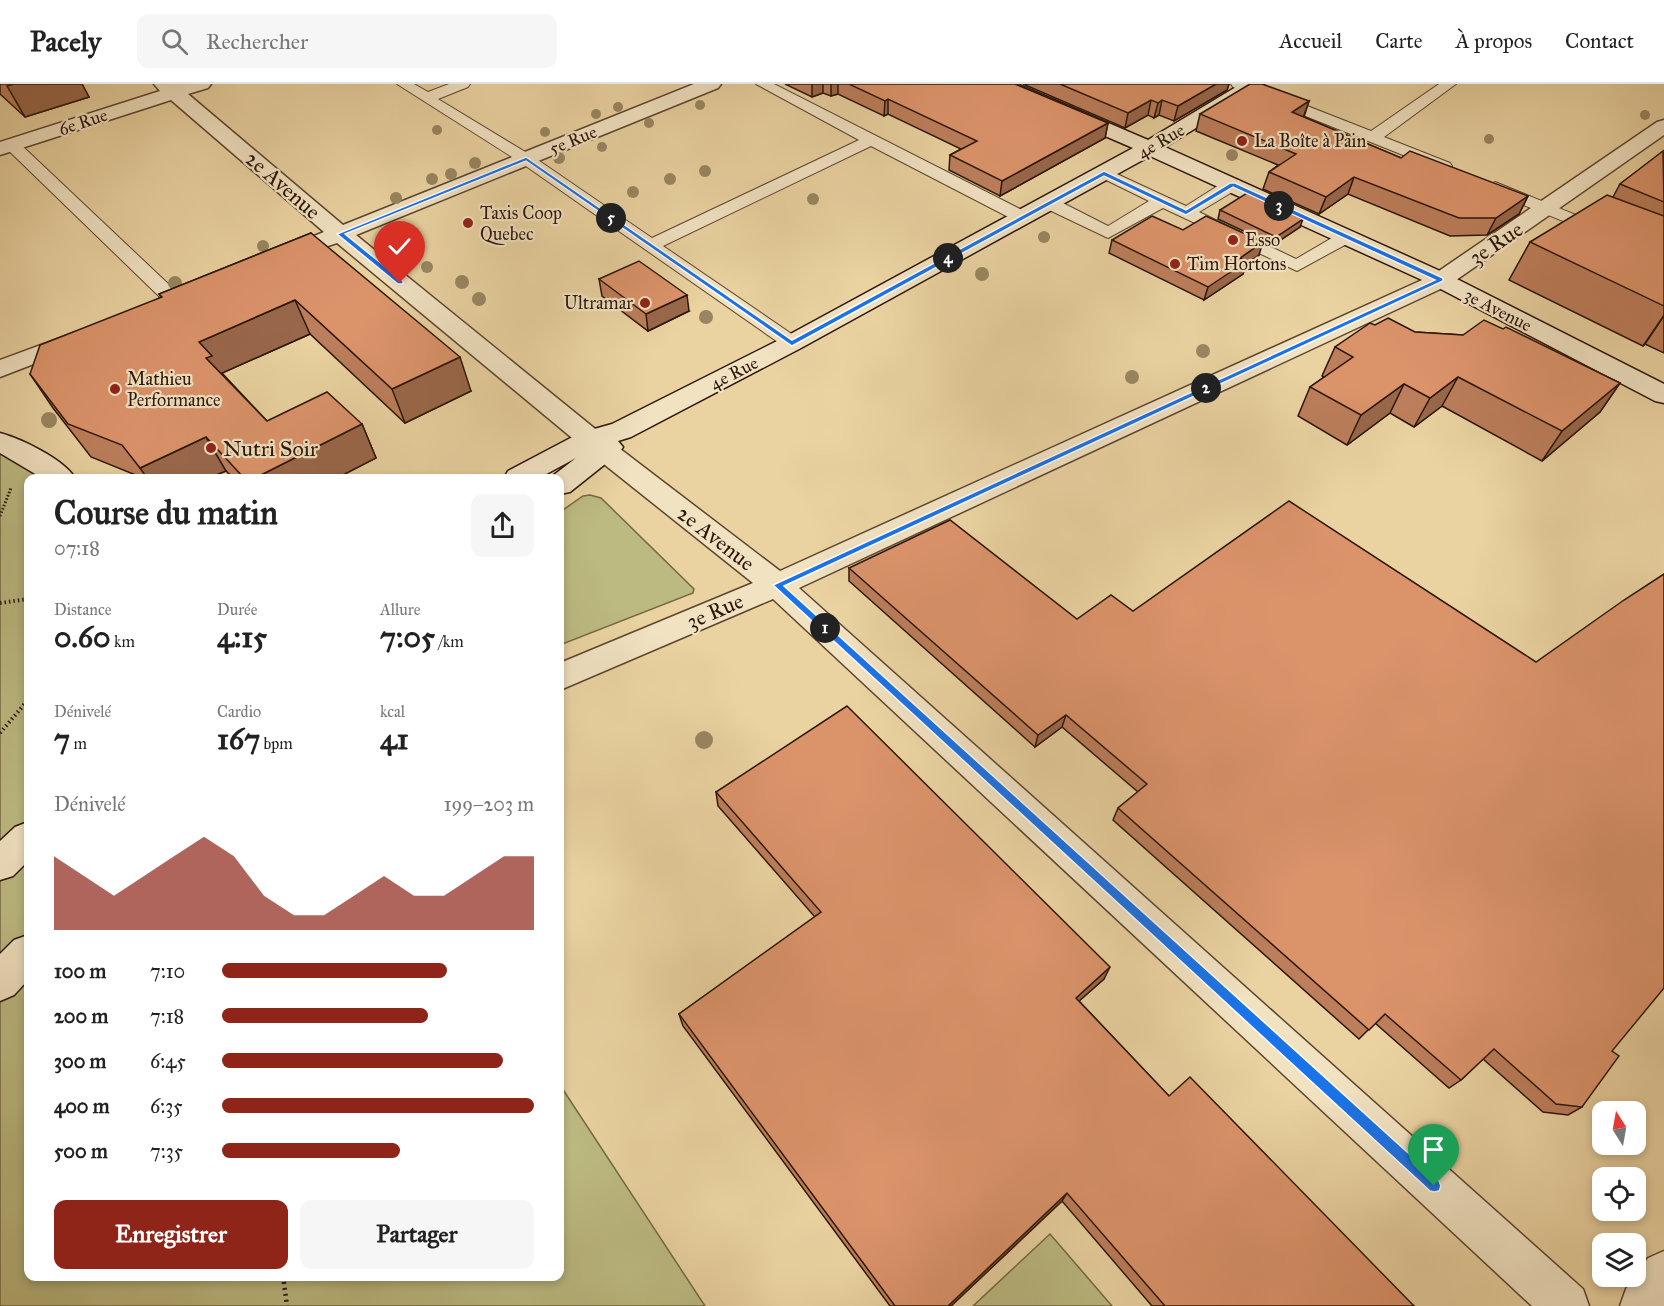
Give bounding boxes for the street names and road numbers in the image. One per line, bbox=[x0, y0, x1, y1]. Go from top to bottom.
street label: 6e Rue bbox=[56, 104, 110, 140]
street label: 4e Rue bbox=[1133, 119, 1189, 163]
street label: 5e Rue bbox=[546, 121, 600, 159]
street label: 2e Avenue bbox=[240, 145, 326, 225]
street label: 3e Rue bbox=[1464, 215, 1528, 271]
street label: 3e Avenue bbox=[1461, 284, 1535, 336]
street label: 4e Rue bbox=[706, 352, 762, 394]
street label: 2e Avenue bbox=[672, 499, 760, 577]
street label: 3e Rue bbox=[683, 587, 747, 635]

